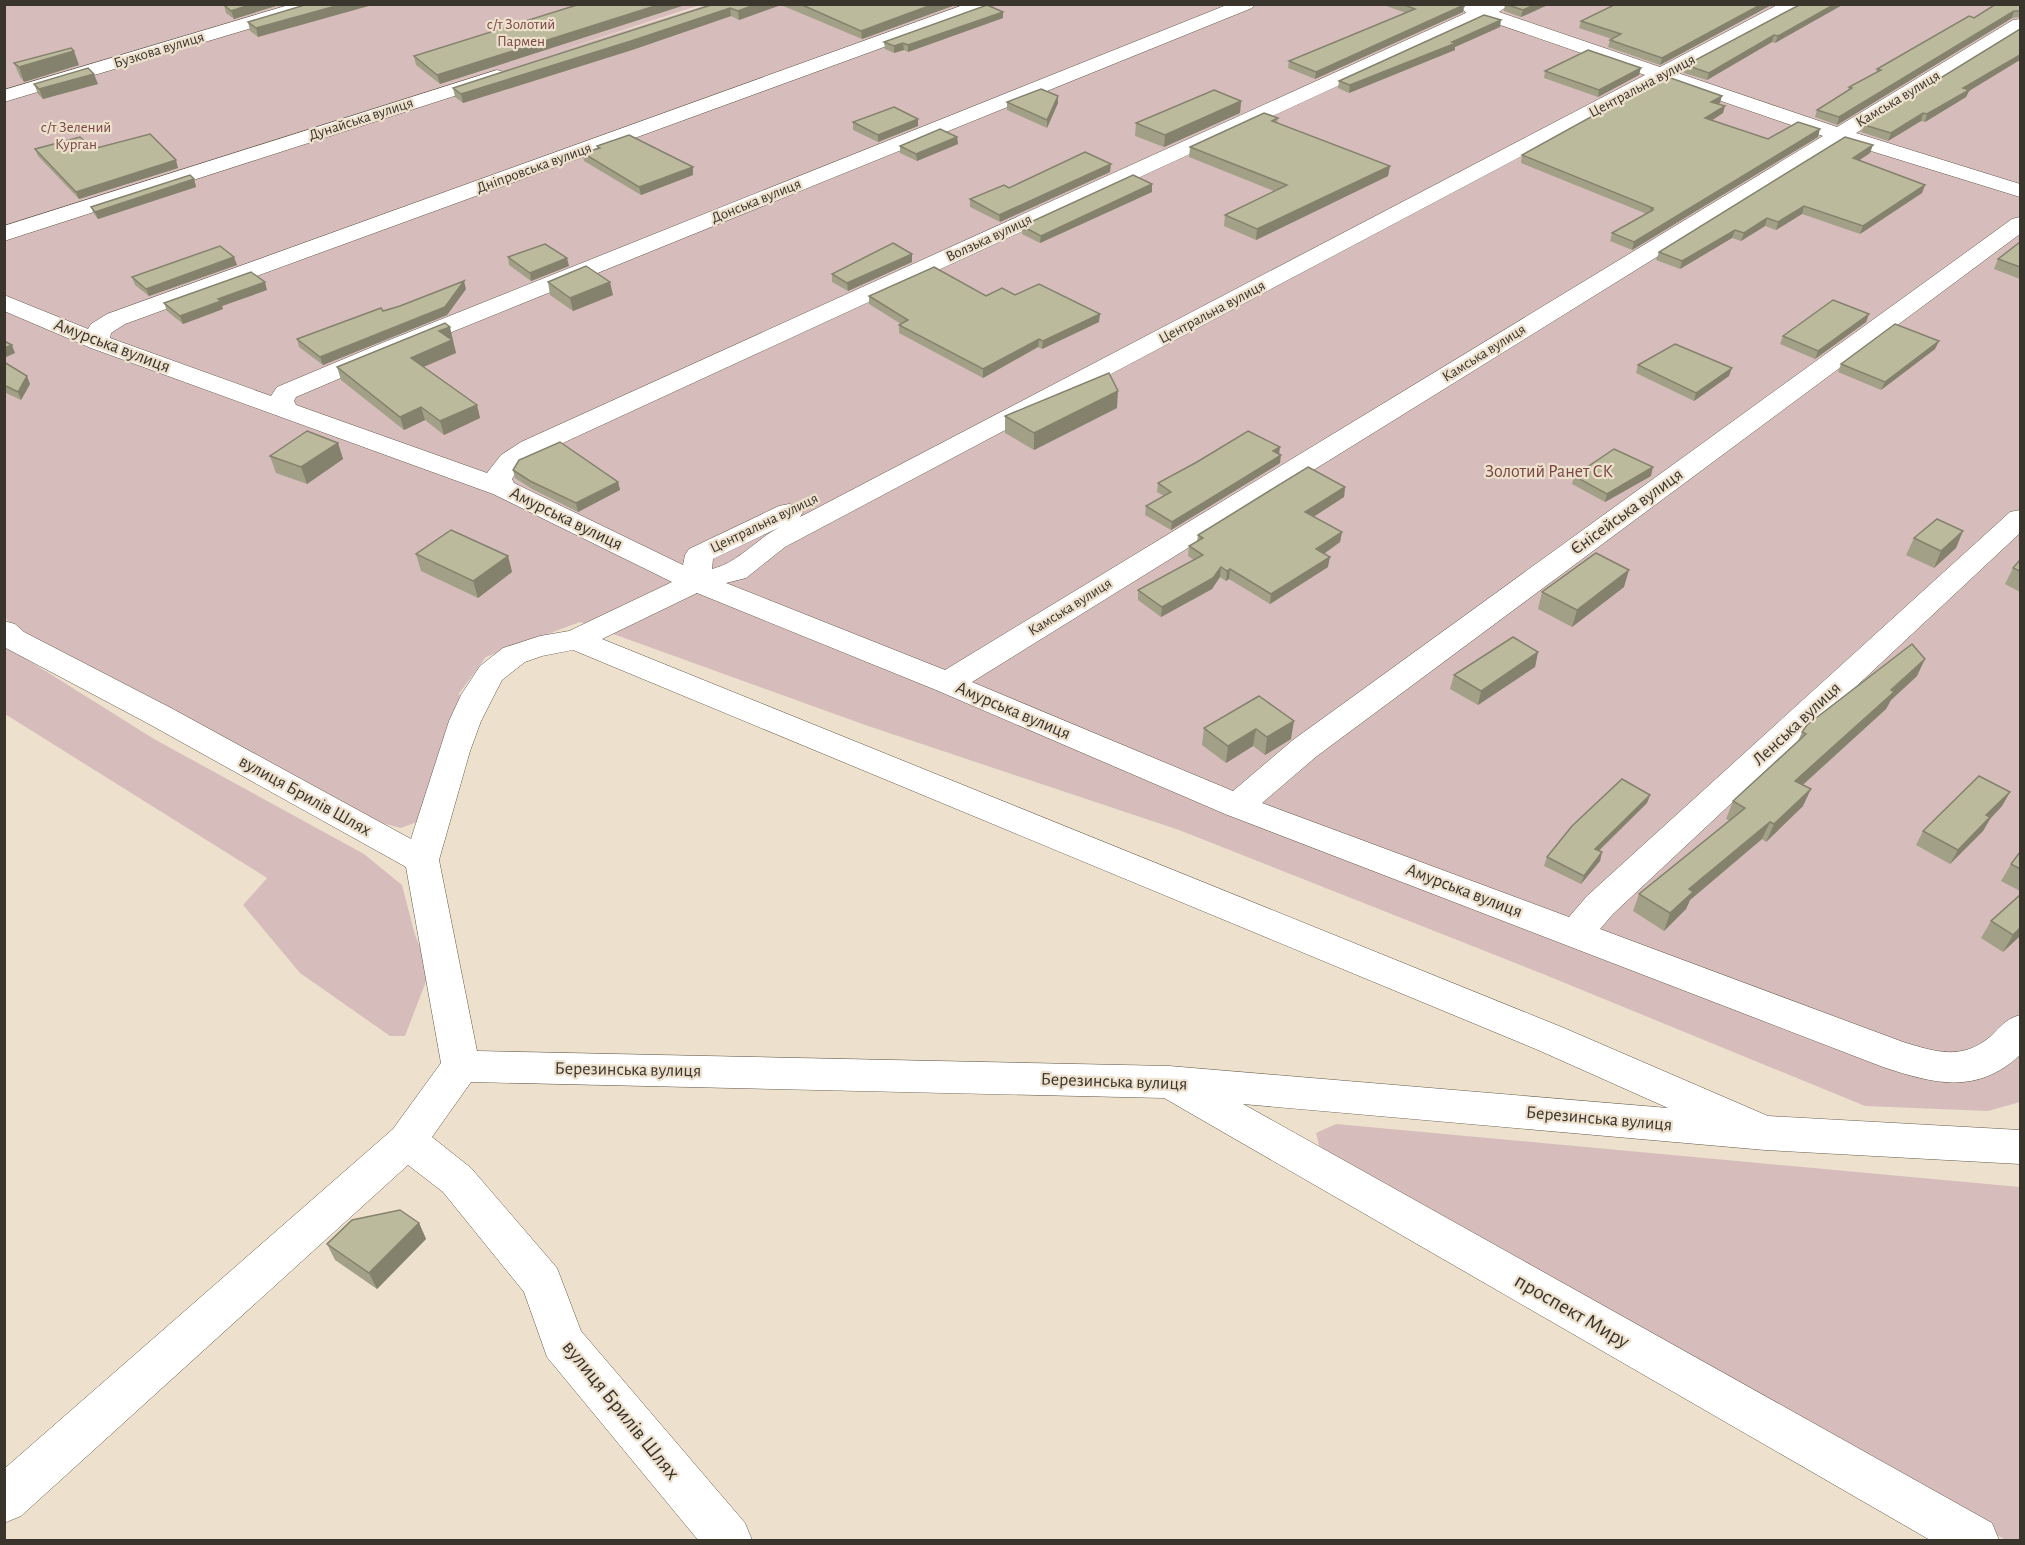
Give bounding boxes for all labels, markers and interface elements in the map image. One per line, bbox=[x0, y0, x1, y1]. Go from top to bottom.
park label: с/т Золотий Пармен bbox=[487, 17, 555, 49]
street label: Бузкова вулиця bbox=[112, 29, 206, 71]
street label: Центральна вулиця bbox=[1586, 52, 1698, 120]
street label: Камська вулиця bbox=[1853, 68, 1943, 130]
street label: Дунайська вулиця bbox=[307, 95, 415, 143]
park label: с/т Зелений Курган bbox=[41, 120, 111, 152]
street label: Дніпровська вулиця bbox=[475, 140, 593, 196]
street label: Донська вулиця bbox=[709, 176, 803, 226]
street label: Волзька вулиця bbox=[944, 212, 1034, 264]
street label: Центральна вулиця bbox=[1156, 278, 1268, 346]
street label: Амурська вулиця bbox=[51, 316, 173, 376]
street label: Камська вулиця bbox=[1440, 321, 1528, 385]
park label: Золотий Ранет СК bbox=[1485, 463, 1614, 481]
street label: Єнісейська вулиця bbox=[1568, 465, 1686, 559]
street label: Амурська вулиця bbox=[507, 484, 625, 554]
street label: Центральна вулиця bbox=[708, 490, 820, 556]
street label: Камська вулиця bbox=[1026, 575, 1114, 639]
street label: Амурська вулиця bbox=[953, 679, 1073, 743]
street label: Ленська вулиця bbox=[1750, 679, 1844, 769]
street label: вулиця Брилів Шлях bbox=[236, 752, 374, 840]
street label: Амурська вулиця bbox=[1403, 861, 1525, 921]
street label: Березинська вулиця bbox=[554, 1060, 702, 1080]
street label: Березинська вулиця bbox=[1040, 1070, 1188, 1094]
street label: Березинська вулиця bbox=[1525, 1104, 1673, 1134]
street label: проспект Миру bbox=[1511, 1270, 1633, 1352]
street label: вулиця Брилів Шлях bbox=[559, 1336, 683, 1484]

